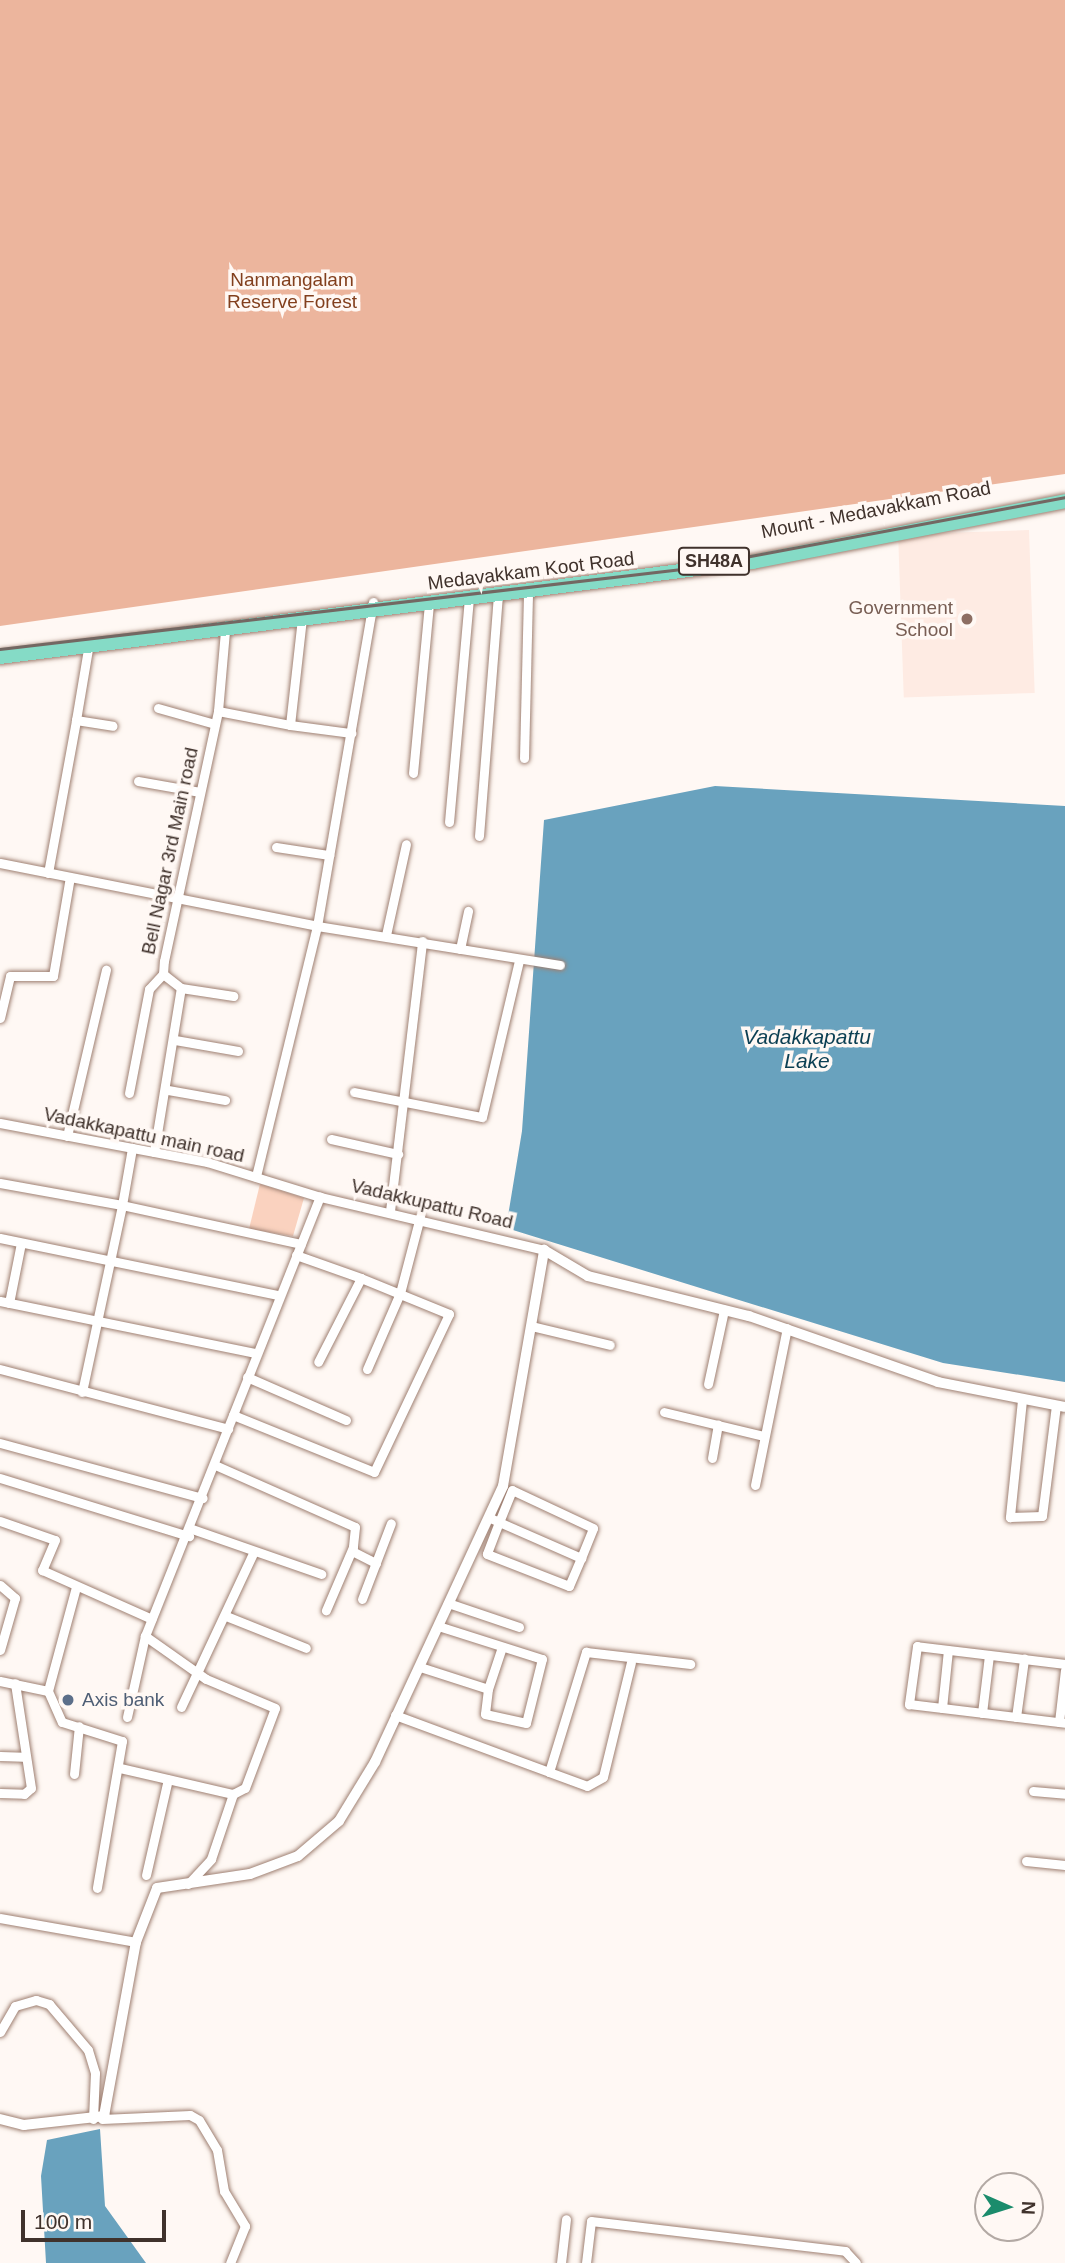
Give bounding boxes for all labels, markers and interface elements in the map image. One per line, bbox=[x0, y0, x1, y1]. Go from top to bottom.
park label: Nanmangalam Reserve Forest bbox=[227, 269, 357, 313]
street label: Mount - Medavakkam Road bbox=[759, 477, 993, 543]
road number: SH48A bbox=[677, 546, 751, 576]
street label: Medavakkam Koot Road bbox=[426, 547, 636, 595]
place label: Government School bbox=[848, 597, 953, 641]
marker: Government School bbox=[959, 611, 975, 627]
street label: Bell Nagar 3rd Main road bbox=[137, 745, 203, 957]
water label: Vadakkapattu Lake bbox=[743, 1024, 871, 1074]
street label: Vadakkapattu main road bbox=[42, 1103, 246, 1167]
street label: Vadakkupattu Road bbox=[349, 1174, 515, 1234]
place label: Axis bank bbox=[82, 1689, 164, 1711]
marker: Axis bank bbox=[60, 1692, 76, 1708]
north arrow bbox=[974, 2172, 1044, 2242]
scale bar bbox=[24, 2196, 170, 2240]
text: N bbox=[1018, 2201, 1039, 2215]
text: 100 m bbox=[34, 2210, 92, 2233]

